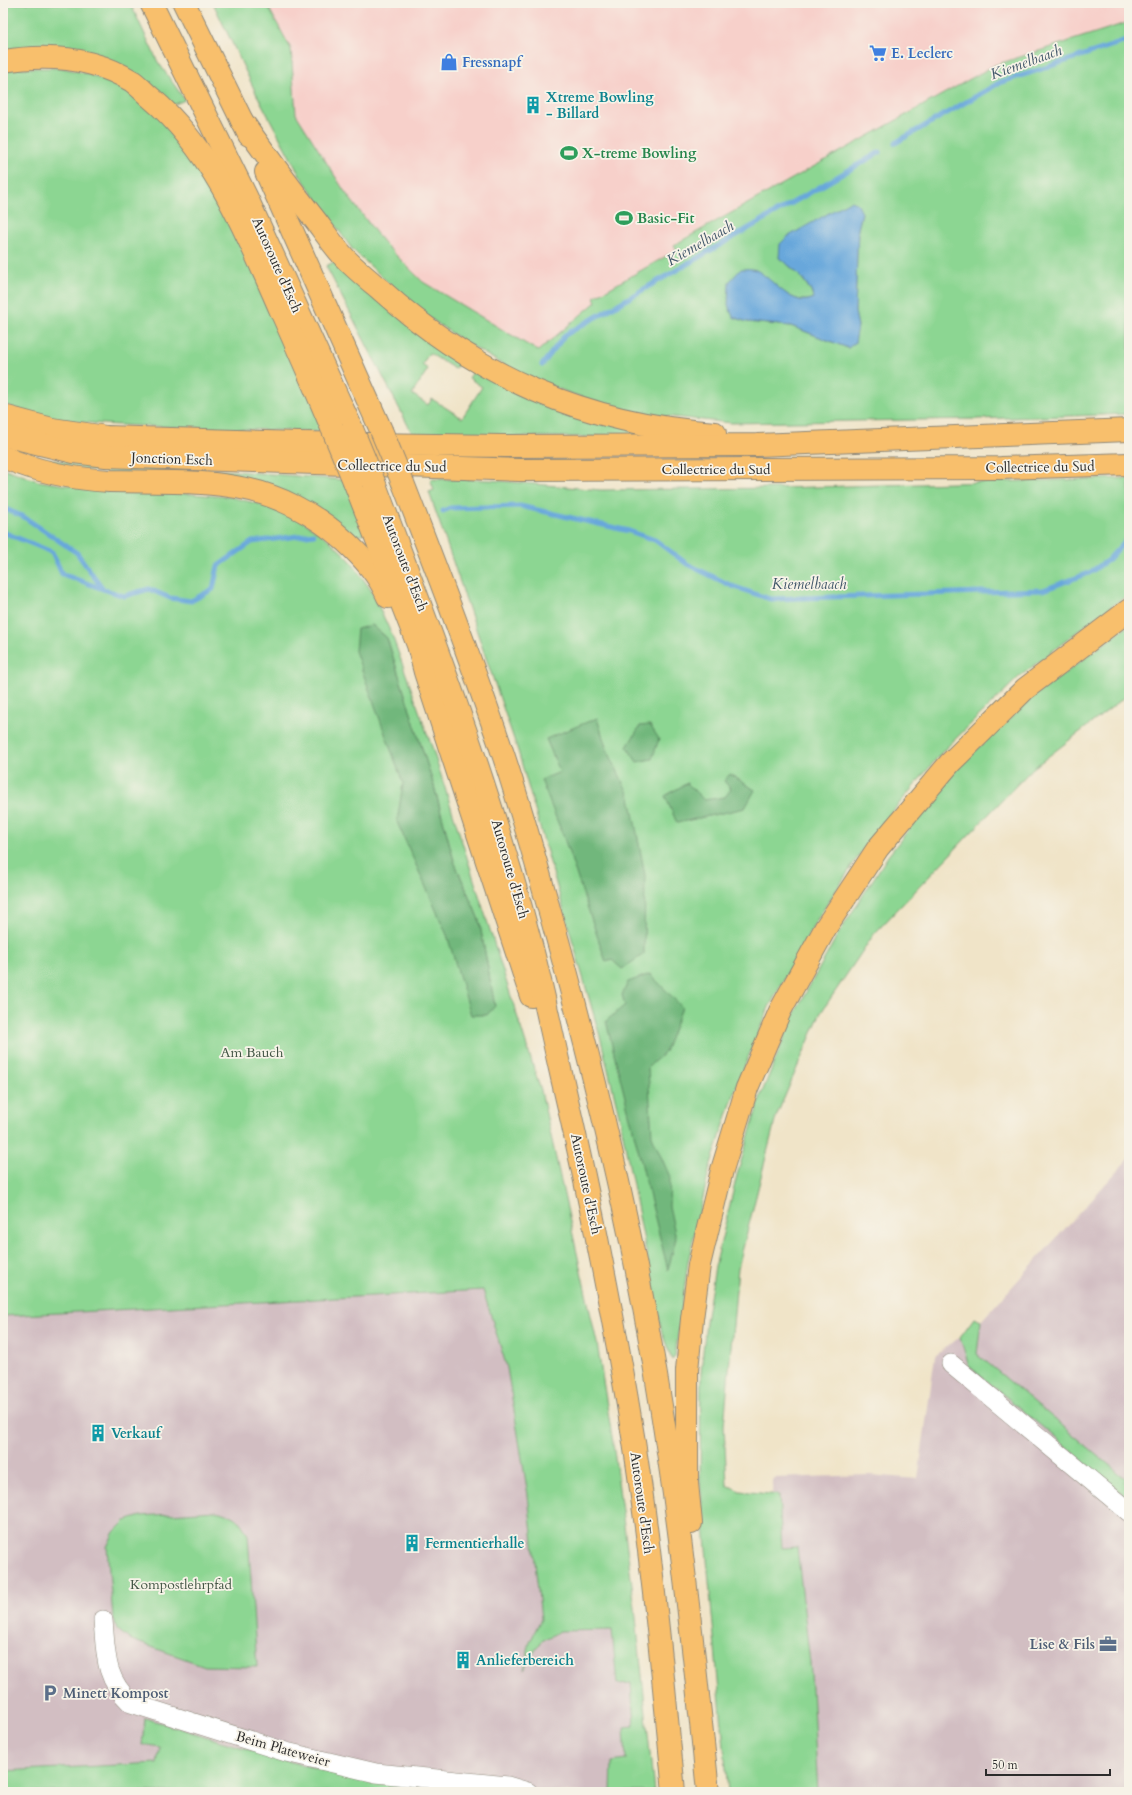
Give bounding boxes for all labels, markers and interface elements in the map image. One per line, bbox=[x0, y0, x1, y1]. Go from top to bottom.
water label: Kiemelbaach bbox=[987, 40, 1065, 84]
supermarket icon: E. Leclerc bbox=[868, 43, 888, 63]
place label: E. Leclerc bbox=[891, 44, 953, 63]
shop icon: Fressnapf bbox=[439, 52, 459, 72]
place label: Fressnapf bbox=[462, 53, 524, 72]
place label: Xtreme Bowling - Billard bbox=[546, 88, 654, 123]
building icon: Xtreme Bowling - Billard bbox=[523, 95, 543, 115]
sports icon: X-treme Bowling bbox=[559, 143, 579, 163]
place label: X-treme Bowling bbox=[582, 144, 697, 163]
sports icon: Basic-Fit bbox=[614, 208, 634, 228]
place label: Basic-Fit bbox=[637, 209, 695, 228]
street label: Autoroute d'Esch bbox=[247, 214, 307, 316]
water label: Kiemelbaach bbox=[663, 215, 738, 270]
street label: Jonction Esch bbox=[129, 448, 213, 470]
street label: Collectrice du Sud bbox=[337, 456, 447, 476]
street label: Collectrice du Sud bbox=[985, 457, 1095, 477]
street label: Collectrice du Sud bbox=[661, 460, 771, 479]
street label: Autoroute d'Esch bbox=[378, 512, 432, 615]
water label: Kiemelbaach bbox=[772, 574, 847, 594]
street label: Autoroute d'Esch bbox=[487, 817, 533, 921]
park label: Am Bauch bbox=[221, 1043, 284, 1062]
street label: Autoroute d'Esch bbox=[566, 1132, 606, 1236]
building icon: Verkauf bbox=[88, 1423, 108, 1443]
place label: Verkauf bbox=[111, 1424, 163, 1443]
street label: Autoroute d'Esch bbox=[625, 1451, 659, 1555]
building icon: Fermentierhalle bbox=[402, 1533, 422, 1553]
place label: Fermentierhalle bbox=[425, 1534, 525, 1553]
park label: Kompostlehrpfad bbox=[130, 1575, 232, 1594]
office icon: Lise & Fils bbox=[1098, 1634, 1118, 1654]
place label: Lise & Fils bbox=[1029, 1635, 1095, 1654]
building icon: Anlieferbereich bbox=[453, 1650, 473, 1670]
place label: Anlieferbereich bbox=[476, 1651, 574, 1670]
parking icon: Minett Kompost bbox=[40, 1683, 60, 1703]
place label: Minett Kompost bbox=[63, 1684, 169, 1703]
street label: Beim Plateweier bbox=[234, 1726, 333, 1772]
scale bar bbox=[986, 1751, 1110, 1777]
text: 50 m bbox=[992, 1757, 1019, 1773]

